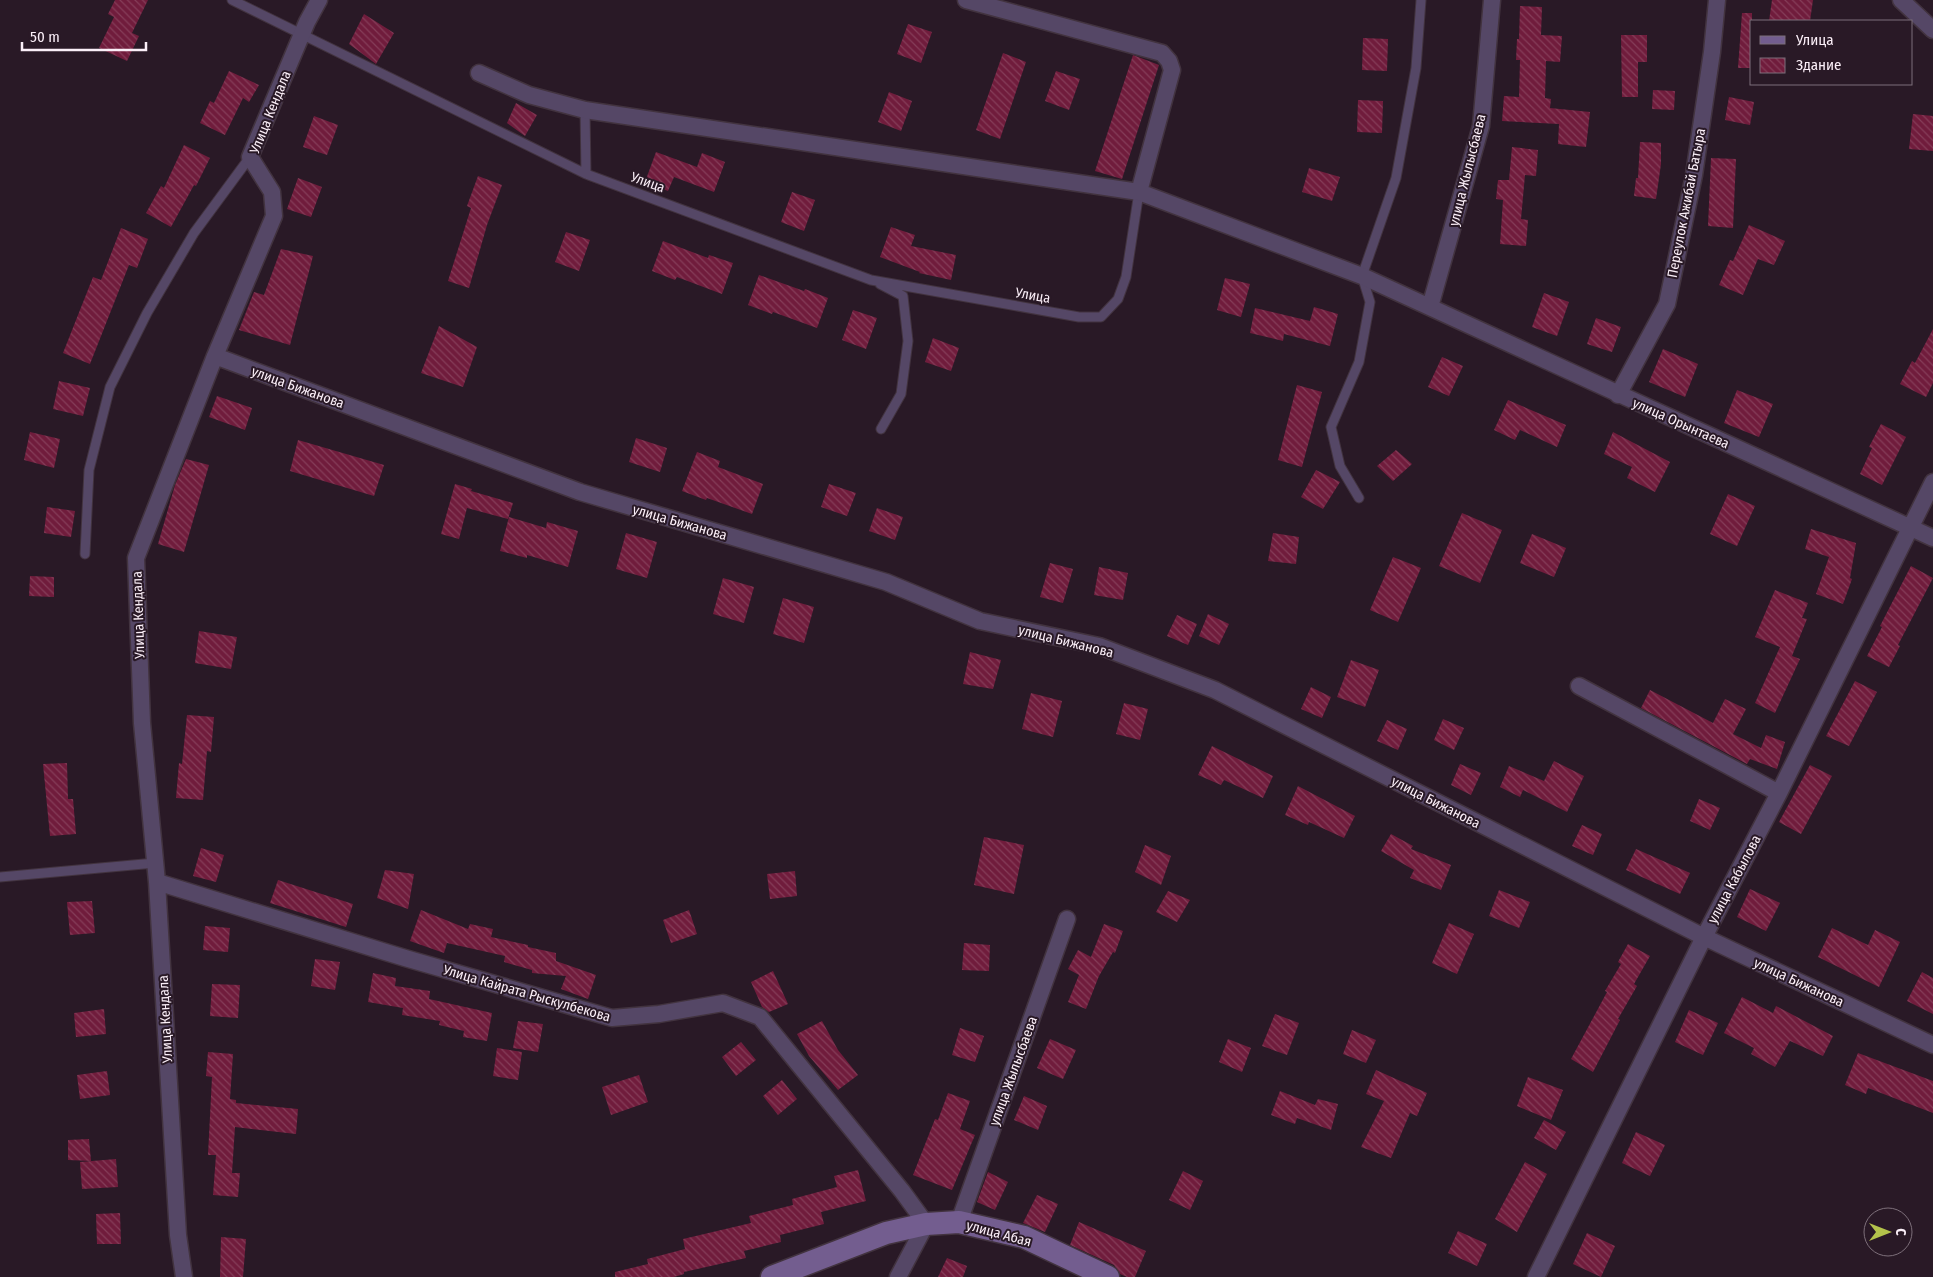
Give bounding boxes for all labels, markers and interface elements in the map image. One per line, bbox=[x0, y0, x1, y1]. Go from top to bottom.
scale bar bbox=[22, 20, 146, 52]
legend bbox=[1750, 20, 1913, 85]
text: 50 m bbox=[30, 28, 60, 46]
text: Улица bbox=[1795, 31, 1834, 49]
text: Здание bbox=[1796, 56, 1842, 74]
street label: Улица Кендала bbox=[246, 68, 295, 157]
street label: улица Жылысбаева bbox=[1445, 112, 1490, 228]
street label: Переулок Ажибай Батыра bbox=[1664, 127, 1709, 279]
street label: Улица bbox=[627, 168, 667, 197]
street label: Улица bbox=[1013, 284, 1052, 307]
street label: улица Бижанова bbox=[249, 363, 347, 412]
street label: улица Орынтаева bbox=[1630, 395, 1732, 452]
street label: улица Бижанова bbox=[631, 501, 729, 544]
street label: Улица Кендала bbox=[128, 571, 149, 660]
street label: улица Бижанова bbox=[1017, 621, 1115, 662]
street label: улица Бижанова bbox=[1389, 773, 1483, 832]
street label: улица Кабылова bbox=[1704, 832, 1765, 926]
street label: улица Бижанова bbox=[1751, 954, 1847, 1011]
street label: Улица Кайрата Рыскулбекова bbox=[440, 961, 613, 1026]
street label: Улица Кендала bbox=[155, 974, 176, 1064]
street label: улица Жылысбаева bbox=[986, 1014, 1041, 1128]
north arrow bbox=[1863, 1207, 1913, 1257]
street label: улица Абая bbox=[964, 1217, 1033, 1250]
text: С bbox=[1892, 1228, 1909, 1236]

